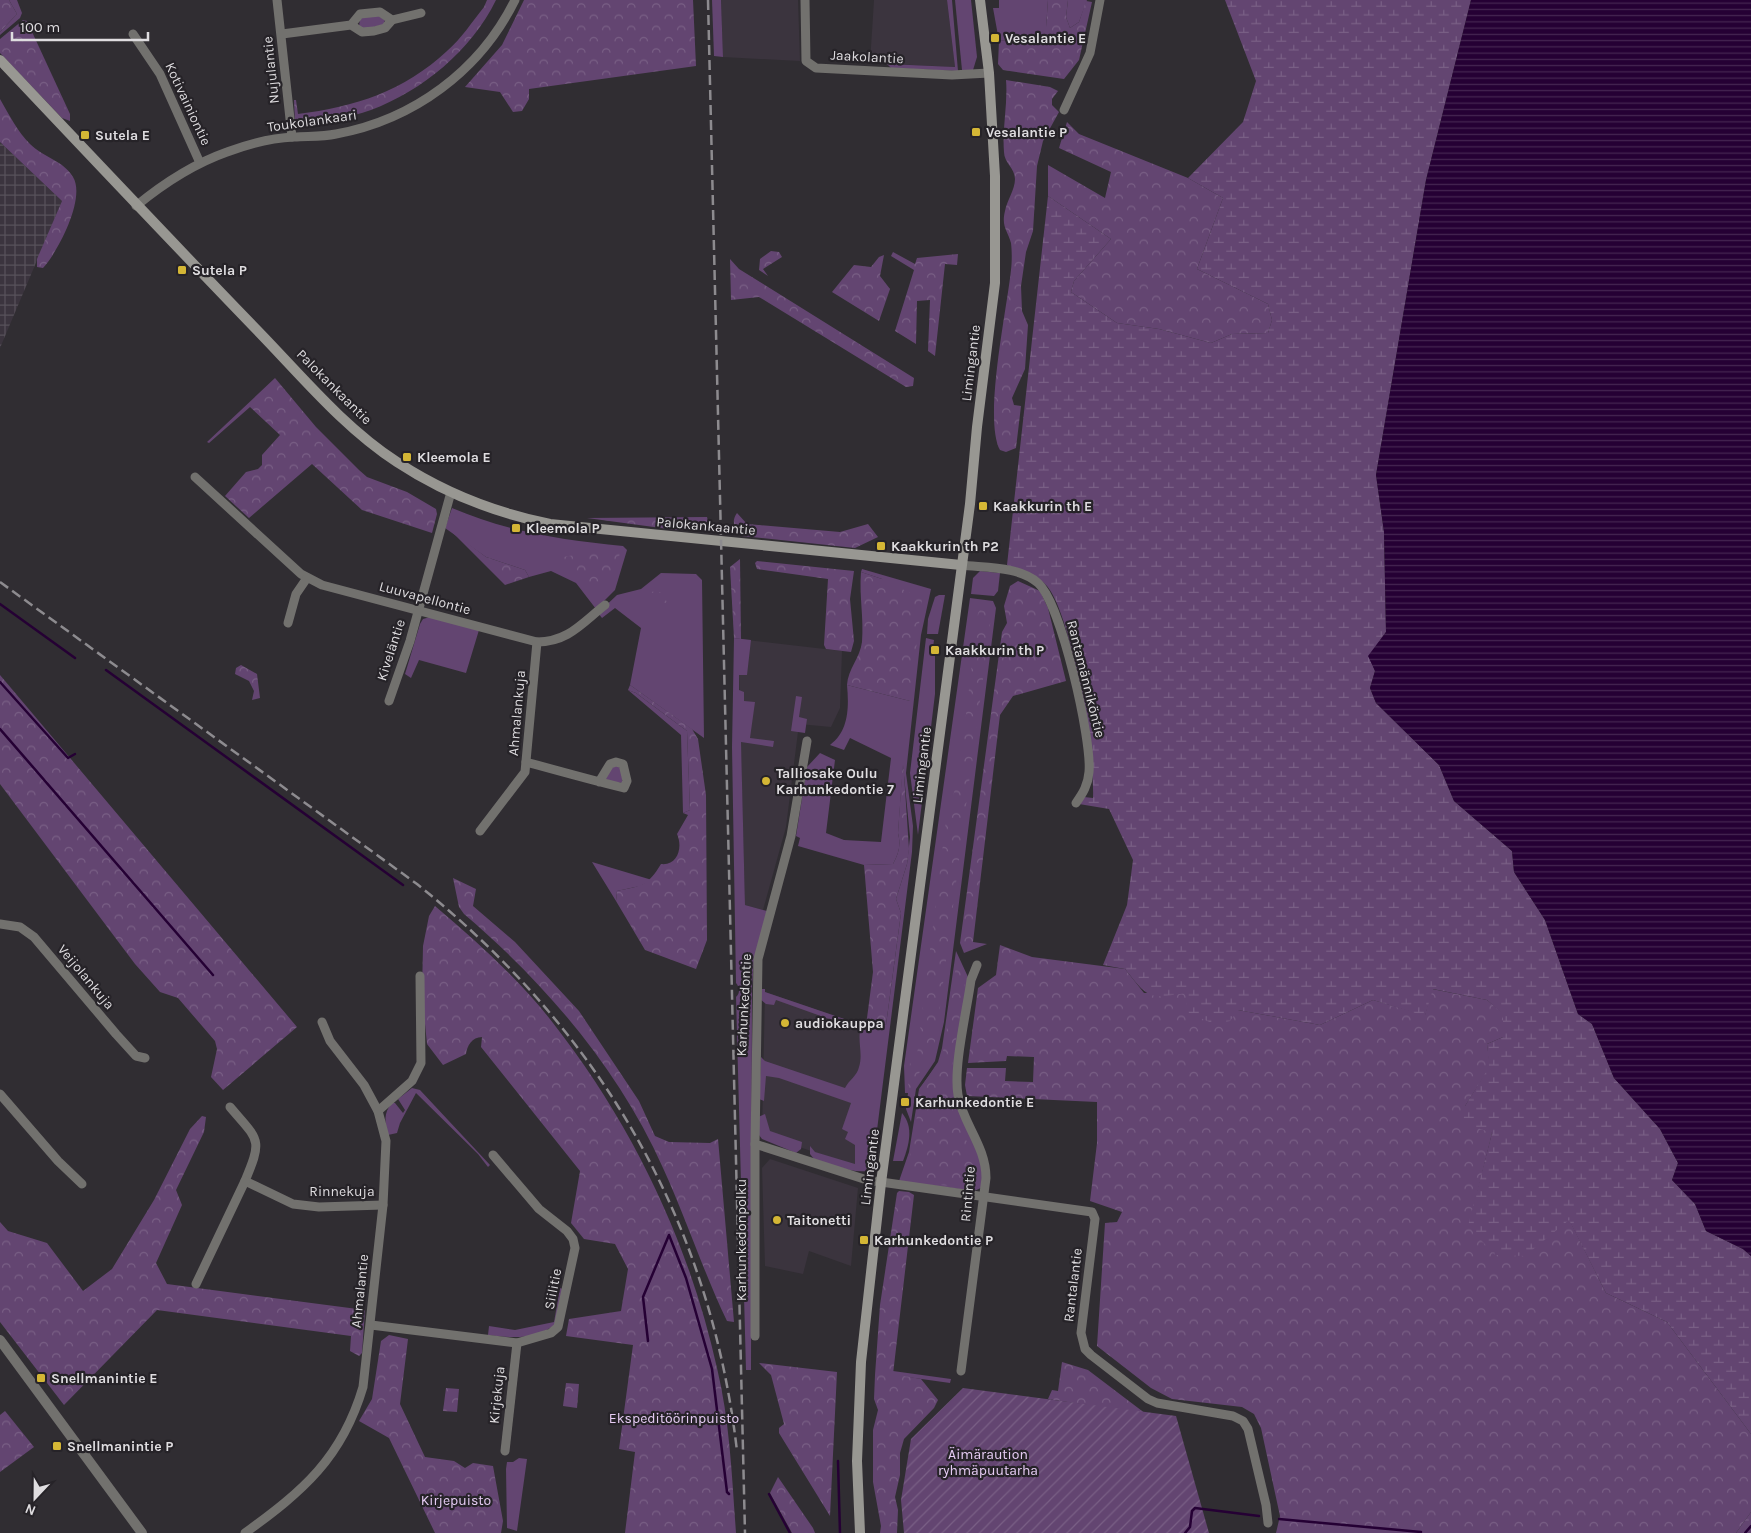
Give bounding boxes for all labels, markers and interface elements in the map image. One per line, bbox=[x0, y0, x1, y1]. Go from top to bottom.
scale bar bbox=[12, 10, 149, 42]
text: 100 m bbox=[20, 18, 60, 36]
place label: Vesalantie E bbox=[1005, 30, 1086, 47]
marker: Vesalantie E bbox=[989, 32, 1001, 44]
street label: Nujulantie bbox=[259, 35, 283, 105]
street label: Jaakolantie bbox=[830, 47, 904, 67]
street label: Kotivainiontie bbox=[161, 60, 215, 148]
street label: Toukolankaari bbox=[266, 106, 358, 136]
place label: Vesalantie P bbox=[986, 124, 1067, 141]
marker: Vesalantie P bbox=[970, 126, 982, 138]
place label: Sutela E bbox=[95, 127, 150, 144]
marker: Sutela E bbox=[79, 129, 91, 141]
place label: Sutela P bbox=[192, 262, 247, 279]
marker: Sutela P bbox=[176, 264, 188, 276]
street label: Limingantie bbox=[958, 324, 984, 402]
street label: Palokankaantie bbox=[293, 346, 375, 428]
place label: Kleemola E bbox=[417, 449, 491, 466]
marker: Kleemola E bbox=[401, 451, 413, 463]
place label: Kaakkurin th E bbox=[993, 498, 1092, 515]
marker: Kaakkurin th E bbox=[977, 500, 989, 512]
street label: Palokankaantie bbox=[656, 513, 756, 539]
place label: Kleemola P bbox=[526, 520, 600, 537]
marker: Kleemola P bbox=[510, 522, 522, 534]
place label: Kaakkurin th P2 bbox=[891, 538, 999, 555]
marker: Kaakkurin th P2 bbox=[875, 540, 887, 552]
street label: Luuvapellontie bbox=[377, 578, 473, 618]
street label: Kiveläntie bbox=[373, 617, 409, 683]
street label: Rantamänniköntie bbox=[1063, 619, 1109, 739]
place label: Kaakkurin th P bbox=[945, 642, 1044, 659]
marker: Kaakkurin th P bbox=[929, 644, 941, 656]
street label: Ahmalankuja bbox=[505, 670, 529, 756]
street label: Limingantie bbox=[909, 726, 935, 804]
place label: Talliosake Oulu Karhunkedontie 7 bbox=[776, 765, 894, 798]
marker: Talliosake Oulu Karhunkedontie 7 bbox=[760, 775, 772, 787]
street label: Veijolankuja bbox=[54, 941, 118, 1013]
street label: Karhunkedontie bbox=[733, 953, 755, 1057]
place label: audiokauppa bbox=[795, 1015, 884, 1032]
marker: audiokauppa bbox=[779, 1017, 791, 1029]
place label: Karhunkedontie E bbox=[915, 1094, 1034, 1111]
marker: Karhunkedontie E bbox=[899, 1096, 911, 1108]
street label: Limingantie bbox=[857, 1128, 883, 1206]
street label: Rintintie bbox=[957, 1166, 979, 1222]
street label: Karhunkedonpolku bbox=[733, 1179, 750, 1301]
street label: Rinnekuja bbox=[309, 1183, 375, 1200]
place label: Taitonetti bbox=[787, 1212, 851, 1229]
marker: Taitonetti bbox=[771, 1214, 783, 1226]
place label: Karhunkedontie P bbox=[874, 1232, 993, 1249]
marker: Karhunkedontie P bbox=[858, 1234, 870, 1246]
street label: Rantalantie bbox=[1060, 1247, 1086, 1323]
street label: Ahmalantie bbox=[348, 1253, 372, 1329]
street label: Siilitie bbox=[541, 1267, 565, 1311]
street label: Kirjekuja bbox=[486, 1365, 508, 1425]
place label: Snellmanintie E bbox=[51, 1370, 157, 1387]
marker: Snellmanintie E bbox=[35, 1372, 47, 1384]
park label: Ekspeditöörinpuisto bbox=[609, 1410, 739, 1427]
place label: Snellmanintie P bbox=[67, 1438, 173, 1455]
marker: Snellmanintie P bbox=[51, 1440, 63, 1452]
park label: Äimäraution ryhmäpuutarha bbox=[938, 1446, 1038, 1479]
north arrow bbox=[10, 1473, 60, 1523]
park label: Kirjepuisto bbox=[421, 1492, 491, 1509]
text: N bbox=[22, 1500, 38, 1519]

